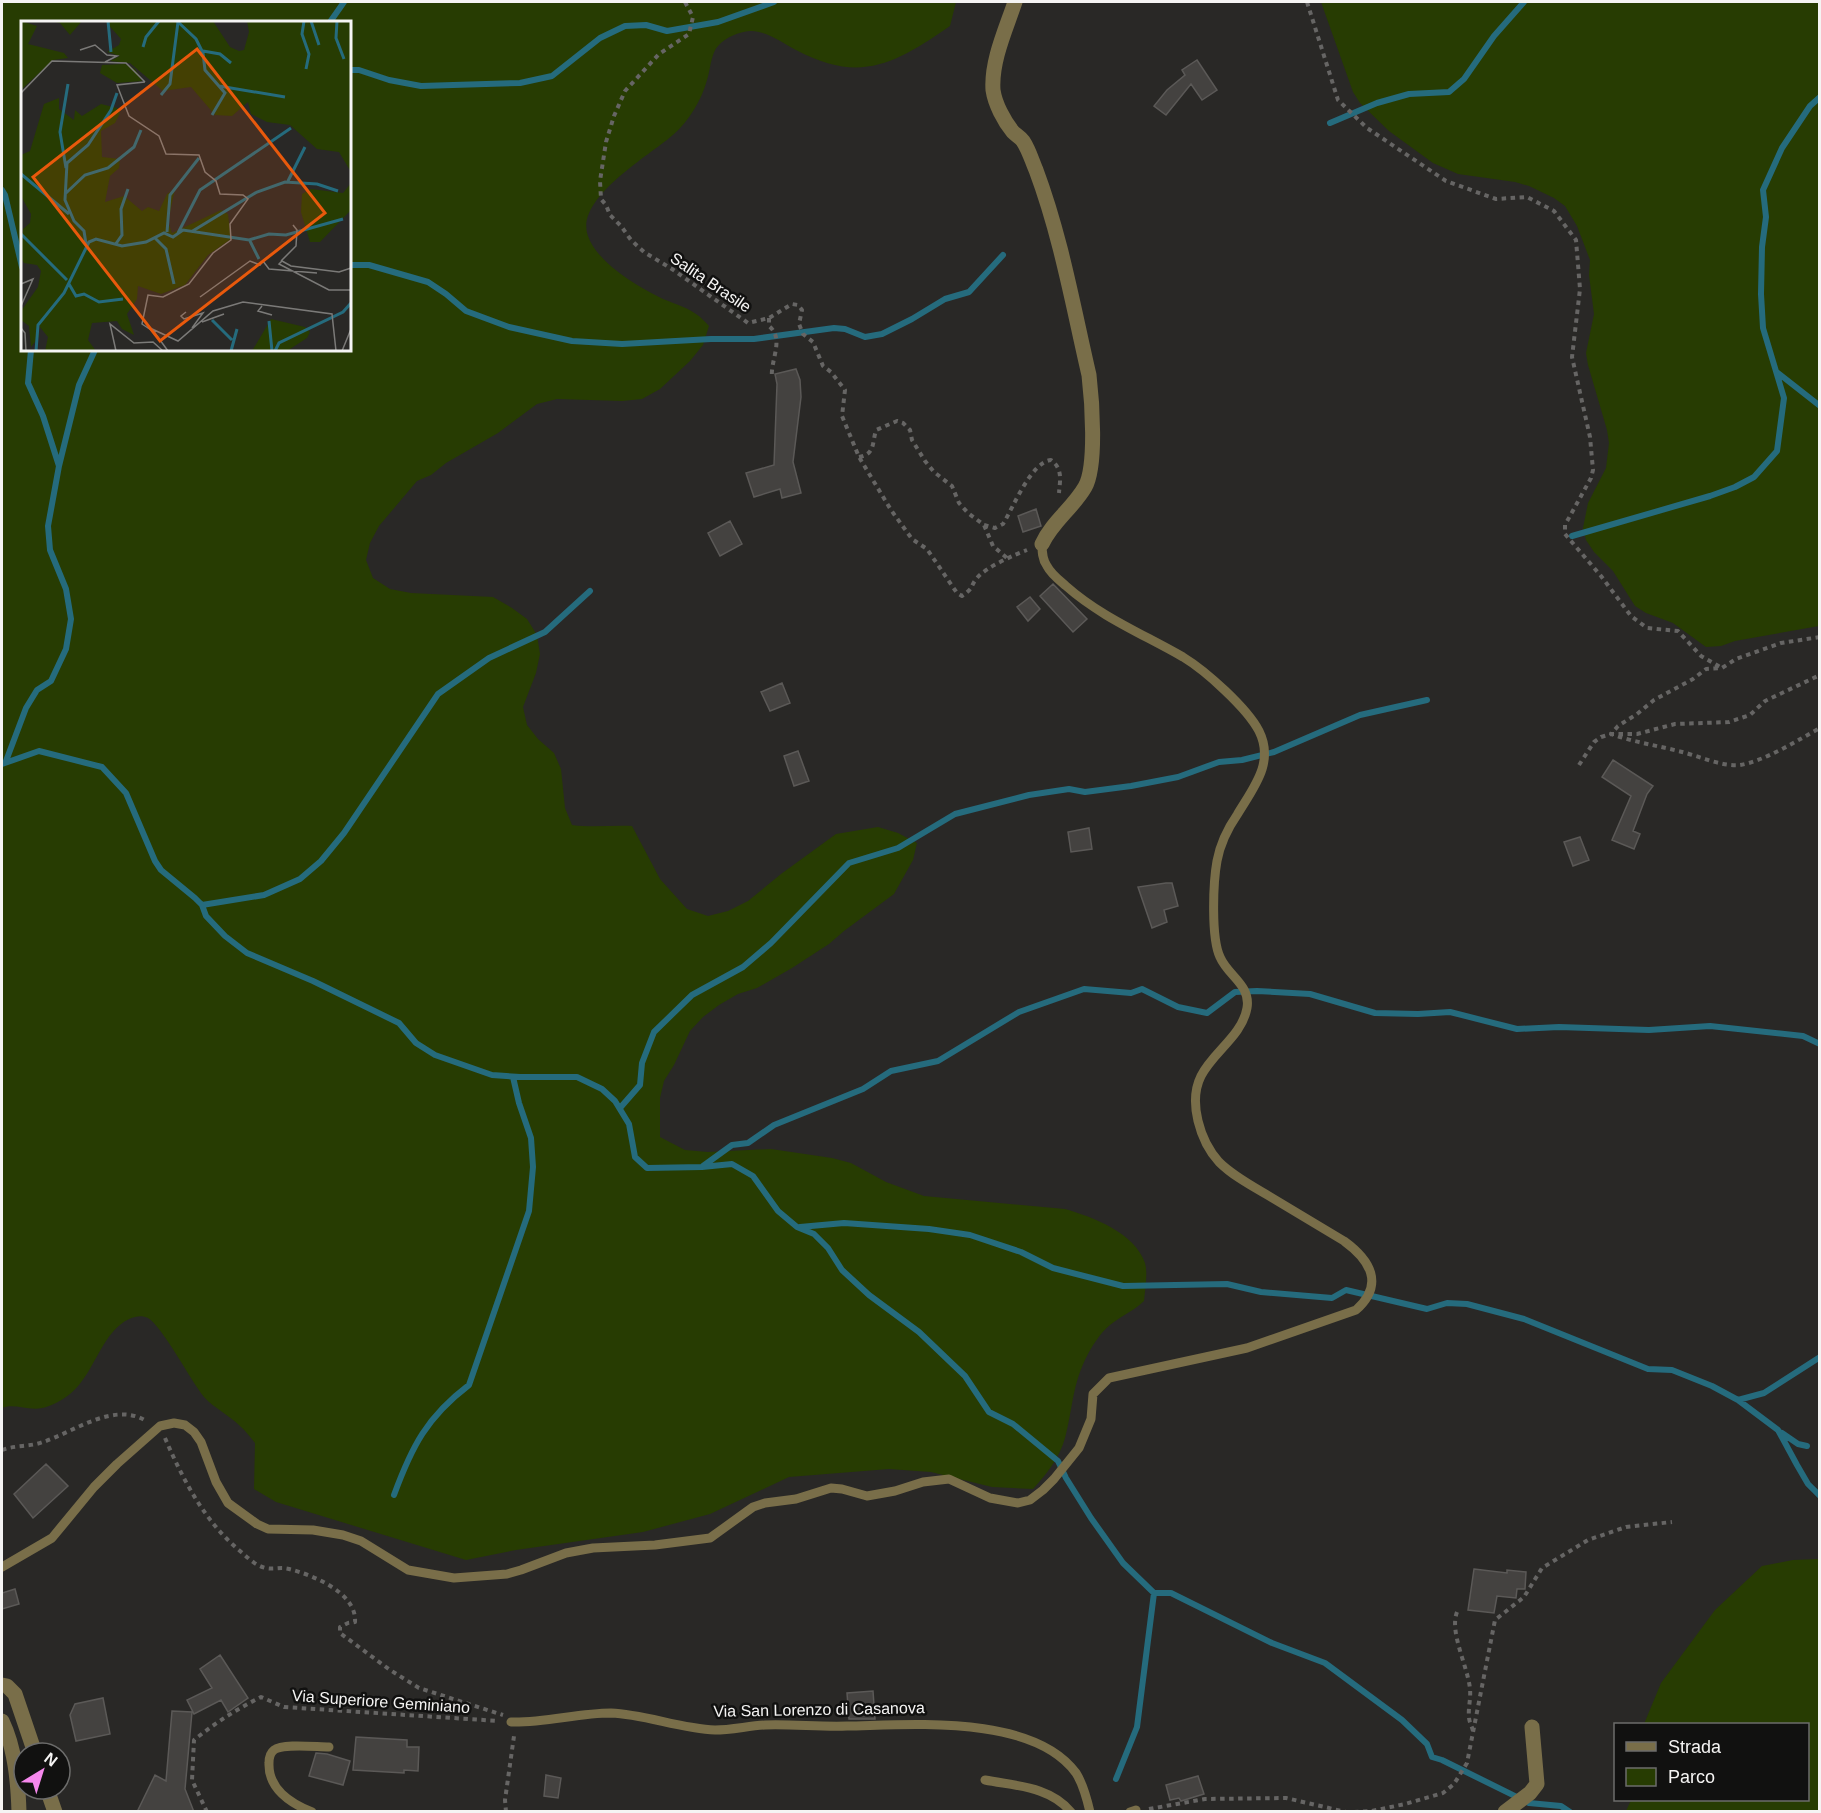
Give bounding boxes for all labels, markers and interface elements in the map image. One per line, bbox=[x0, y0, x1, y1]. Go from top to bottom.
inset map bbox=[21, 21, 351, 351]
street label: Salita Brasile bbox=[667, 249, 754, 316]
street label: Via Superiore Geminiano bbox=[291, 1687, 471, 1716]
street label: Via San Lorenzo di Casanova bbox=[713, 1699, 925, 1720]
legend bbox=[1614, 1723, 1809, 1801]
text: Strada bbox=[1668, 1737, 1722, 1757]
north arrow bbox=[12, 1741, 72, 1801]
text: N bbox=[41, 1749, 61, 1770]
text: Parco bbox=[1668, 1767, 1715, 1787]

